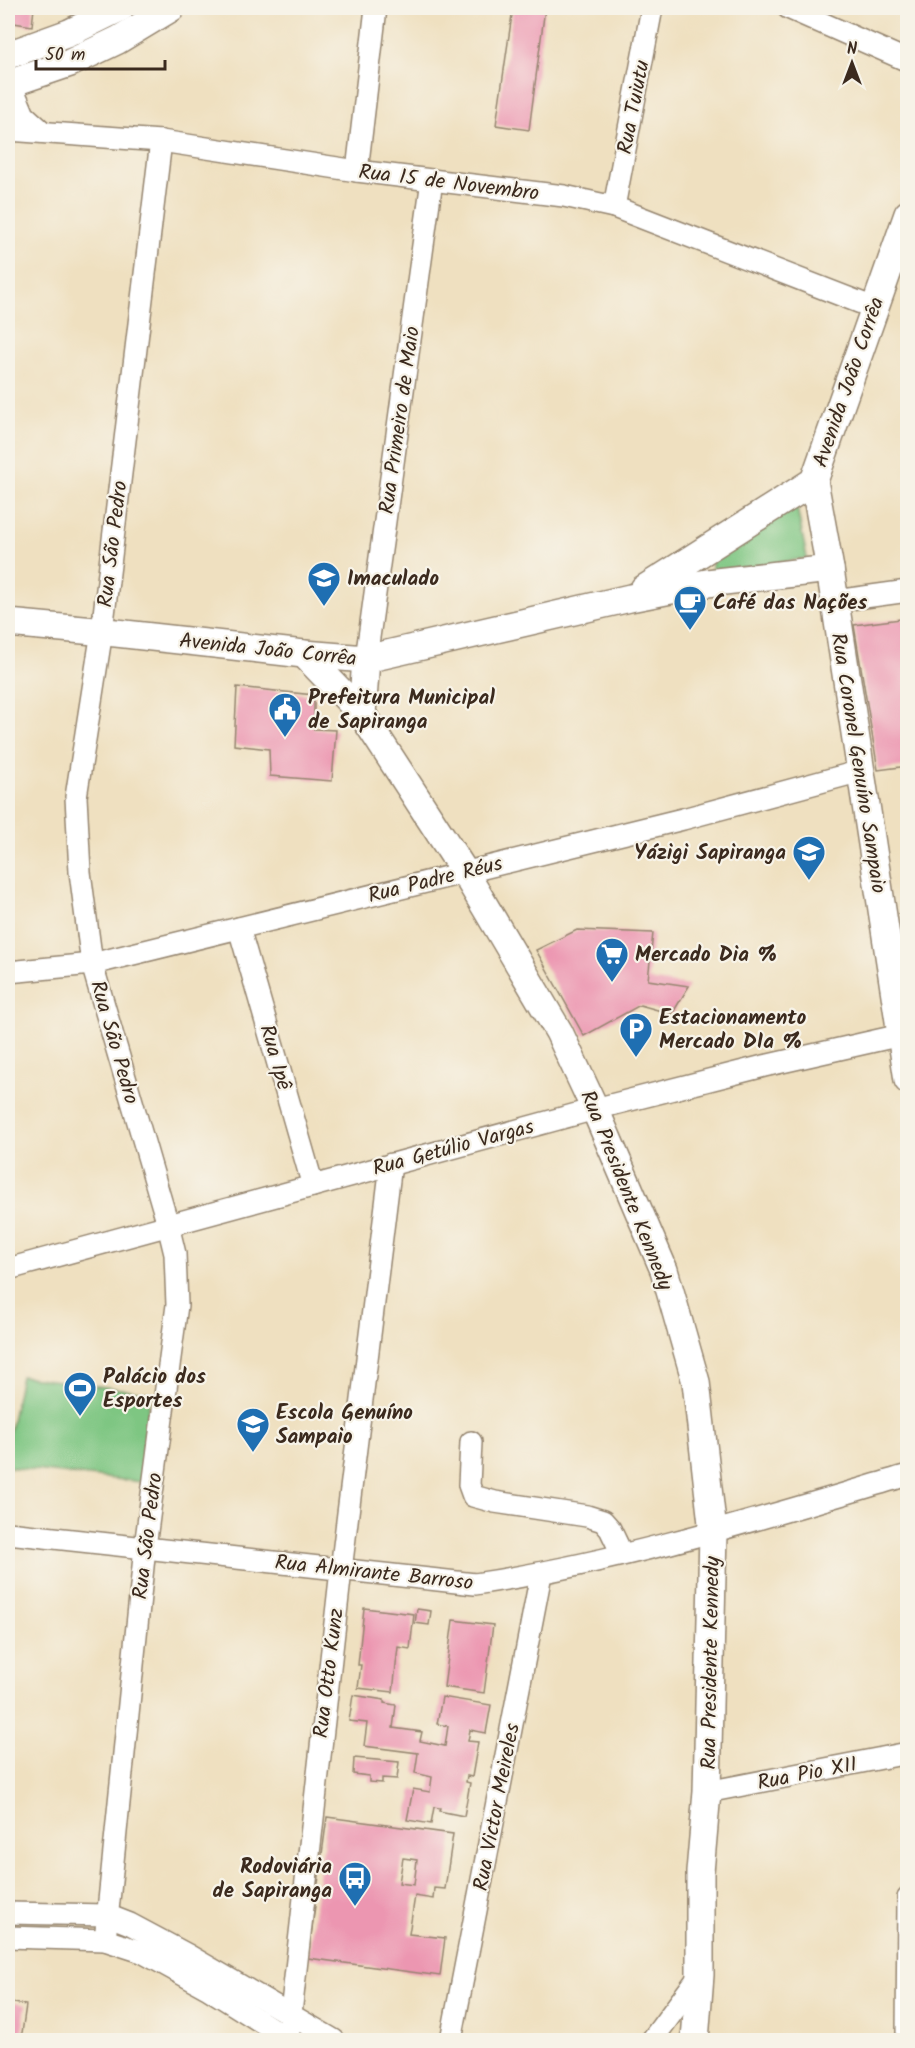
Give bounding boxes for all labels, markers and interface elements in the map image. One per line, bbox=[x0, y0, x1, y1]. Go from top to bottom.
scale bar bbox=[36, 33, 165, 71]
north arrow bbox=[822, 33, 882, 93]
text: N bbox=[847, 37, 857, 62]
text: 50 m bbox=[45, 41, 85, 70]
street label: Rua Tuiutu bbox=[609, 57, 660, 157]
street label: Rua 15 de Novembro bbox=[357, 156, 541, 211]
street label: Avenida João Corrêa bbox=[805, 293, 894, 472]
street label: Rua Primeiro de Maio bbox=[371, 324, 430, 516]
street label: Rua São Pedro bbox=[89, 479, 138, 609]
school or university icon: Imaculado bbox=[306, 560, 342, 607]
place label: Imaculado bbox=[347, 563, 439, 596]
cafe icon: Café das Nações bbox=[672, 584, 708, 631]
place label: Café das Nações bbox=[713, 587, 867, 620]
street label: Avenida João Corrêa bbox=[177, 625, 358, 676]
street label: Rua Coronel Genuíno Sampaio bbox=[821, 631, 894, 896]
place label: Prefeitura Municipal de Sapiranga bbox=[308, 682, 495, 739]
public building icon: Prefeitura Municipal de Sapiranga bbox=[267, 691, 303, 738]
school or university icon: Yázigi Sapiranga bbox=[791, 834, 827, 881]
place label: Yázigi Sapiranga bbox=[634, 837, 786, 870]
street label: Rua Padre Réus bbox=[365, 848, 506, 913]
supermarket icon: Mercado Dia % bbox=[594, 936, 630, 983]
place label: Mercado Dia % bbox=[635, 939, 778, 972]
street label: Rua São Pedro bbox=[80, 977, 147, 1108]
place label: Estacionamento Mercado DIa % bbox=[659, 1002, 807, 1059]
parking icon: Estacionamento Mercado DIa % bbox=[618, 1011, 654, 1058]
street label: Rua Ipê bbox=[250, 1021, 300, 1095]
street label: Rua Presidente Kennedy bbox=[570, 1085, 681, 1296]
street label: Rua Getúlio Vargas bbox=[369, 1111, 538, 1186]
place label: Palácio dos Esportes bbox=[103, 1361, 206, 1418]
sports icon: Palácio dos Esportes bbox=[62, 1370, 98, 1417]
place label: Escola Genuíno Sampaio bbox=[276, 1397, 413, 1454]
school or university icon: Escola Genuíno Sampaio bbox=[235, 1406, 271, 1453]
street label: Rua São Pedro bbox=[124, 1471, 173, 1601]
street label: Rua Almirante Barroso bbox=[273, 1547, 475, 1600]
street label: Rua Presidente Kennedy bbox=[693, 1556, 730, 1770]
street label: Rua Otto Kunz bbox=[305, 1606, 354, 1740]
street label: Rua Victor Meireles bbox=[465, 1721, 530, 1894]
street label: Rua Pio XII bbox=[755, 1749, 860, 1800]
place label: Rodoviária de Sapiranga bbox=[213, 1851, 332, 1908]
bus stop icon: Rodoviária de Sapiranga bbox=[337, 1860, 373, 1907]

